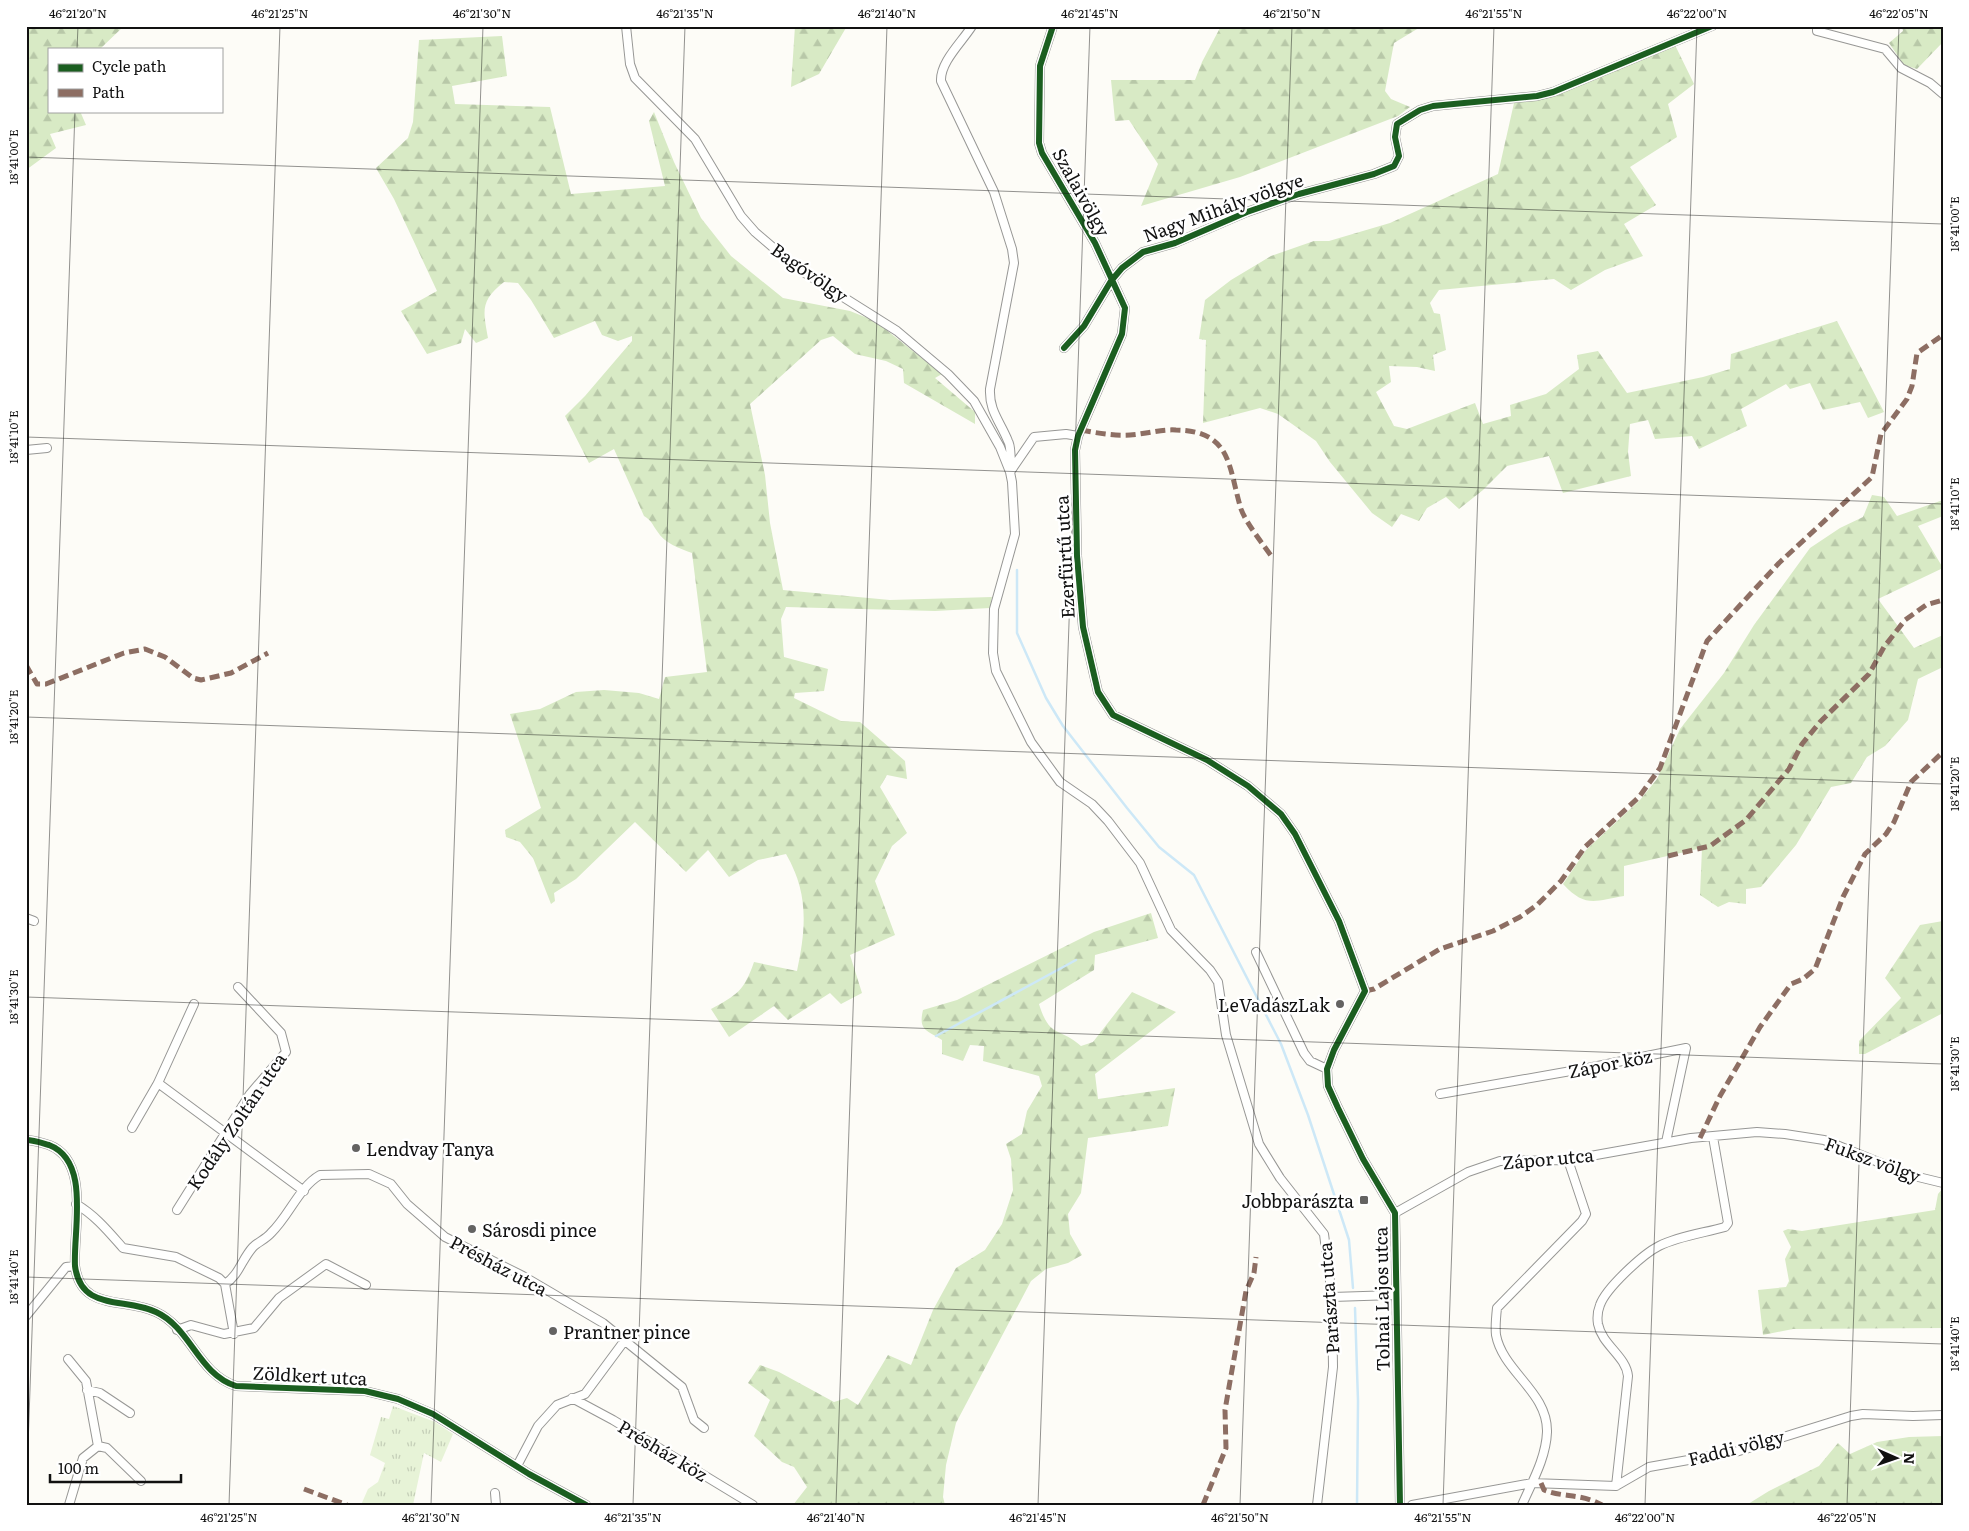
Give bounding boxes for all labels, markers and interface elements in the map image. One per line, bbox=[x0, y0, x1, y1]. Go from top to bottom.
text: 46°21'20"N bbox=[49, 4, 107, 22]
text: 46°21'25"N bbox=[251, 4, 309, 22]
text: 46°21'30"N bbox=[453, 4, 511, 22]
text: 46°21'35"N bbox=[656, 4, 714, 22]
text: 46°21'40"N bbox=[858, 4, 916, 22]
text: 46°21'45"N bbox=[1061, 4, 1119, 22]
text: 46°21'50"N bbox=[1263, 4, 1321, 22]
text: 46°21'55"N bbox=[1465, 4, 1523, 22]
text: 46°22'00"N bbox=[1667, 4, 1727, 22]
text: 46°22'05"N bbox=[1869, 4, 1929, 22]
legend bbox=[48, 48, 222, 112]
text: Cycle path bbox=[92, 54, 167, 77]
text: Path bbox=[92, 80, 125, 103]
text: 18°41'00"E bbox=[4, 129, 22, 185]
street label: Szalaivölgy bbox=[1047, 143, 1118, 242]
street label: Nagy Mihály völgye bbox=[1139, 165, 1307, 249]
text: 18°41'00"E bbox=[1945, 196, 1963, 252]
street label: Bagóvölgy bbox=[766, 236, 854, 309]
text: 18°41'10"E bbox=[4, 410, 22, 464]
text: 18°41'10"E bbox=[1945, 477, 1963, 531]
street label: Ezerfürtű utca bbox=[1047, 494, 1081, 619]
text: 18°41'20"E bbox=[4, 689, 22, 744]
text: 18°41'20"E bbox=[1945, 756, 1963, 811]
text: 18°41'30"E bbox=[4, 969, 22, 1025]
place label: LeVadászLak bbox=[1218, 991, 1331, 1018]
marker: LeVadászLak bbox=[1334, 998, 1346, 1010]
text: 18°41'30"E bbox=[1945, 1036, 1963, 1092]
street label: Zápor köz bbox=[1566, 1042, 1654, 1084]
street label: Kodály Zoltán utca bbox=[180, 1047, 292, 1195]
street label: Fuksz völgy bbox=[1821, 1129, 1925, 1189]
place label: Lendvay Tanya bbox=[366, 1135, 494, 1162]
street label: Zápor utca bbox=[1501, 1141, 1595, 1175]
marker: Lendvay Tanya bbox=[350, 1142, 362, 1154]
place label: Jobbparászta bbox=[1241, 1187, 1354, 1214]
marker: Jobbparászta bbox=[1358, 1194, 1370, 1206]
place label: Sárosdi pince bbox=[482, 1216, 597, 1243]
marker: Sárosdi pince bbox=[466, 1223, 478, 1235]
street label: Tolnai Lajos utca bbox=[1366, 1226, 1396, 1372]
street label: Présház utca bbox=[445, 1228, 553, 1302]
street label: Parászta utca bbox=[1311, 1241, 1345, 1355]
text: 18°41'40"E bbox=[4, 1249, 22, 1305]
text: 18°41'40"E bbox=[1945, 1316, 1963, 1372]
place label: Prantner pince bbox=[563, 1318, 690, 1345]
marker: Prantner pince bbox=[547, 1325, 559, 1337]
street label: Zöldkert utca bbox=[252, 1359, 368, 1392]
street label: Présház köz bbox=[613, 1413, 713, 1488]
street label: Faddi völgy bbox=[1685, 1422, 1788, 1472]
north arrow bbox=[1872, 1434, 1922, 1484]
scale bar bbox=[50, 1451, 181, 1483]
text: N bbox=[1900, 1452, 1920, 1465]
text: 100 m bbox=[58, 1456, 99, 1479]
text: 46°21'25"N bbox=[200, 1508, 258, 1526]
text: 46°21'30"N bbox=[402, 1508, 460, 1526]
text: 46°21'35"N bbox=[604, 1508, 662, 1526]
text: 46°21'40"N bbox=[807, 1508, 865, 1526]
text: 46°21'45"N bbox=[1009, 1508, 1067, 1526]
text: 46°21'50"N bbox=[1211, 1508, 1269, 1526]
text: 46°21'55"N bbox=[1414, 1508, 1472, 1526]
text: 46°22'00"N bbox=[1615, 1508, 1675, 1526]
text: 46°22'05"N bbox=[1817, 1508, 1877, 1526]

